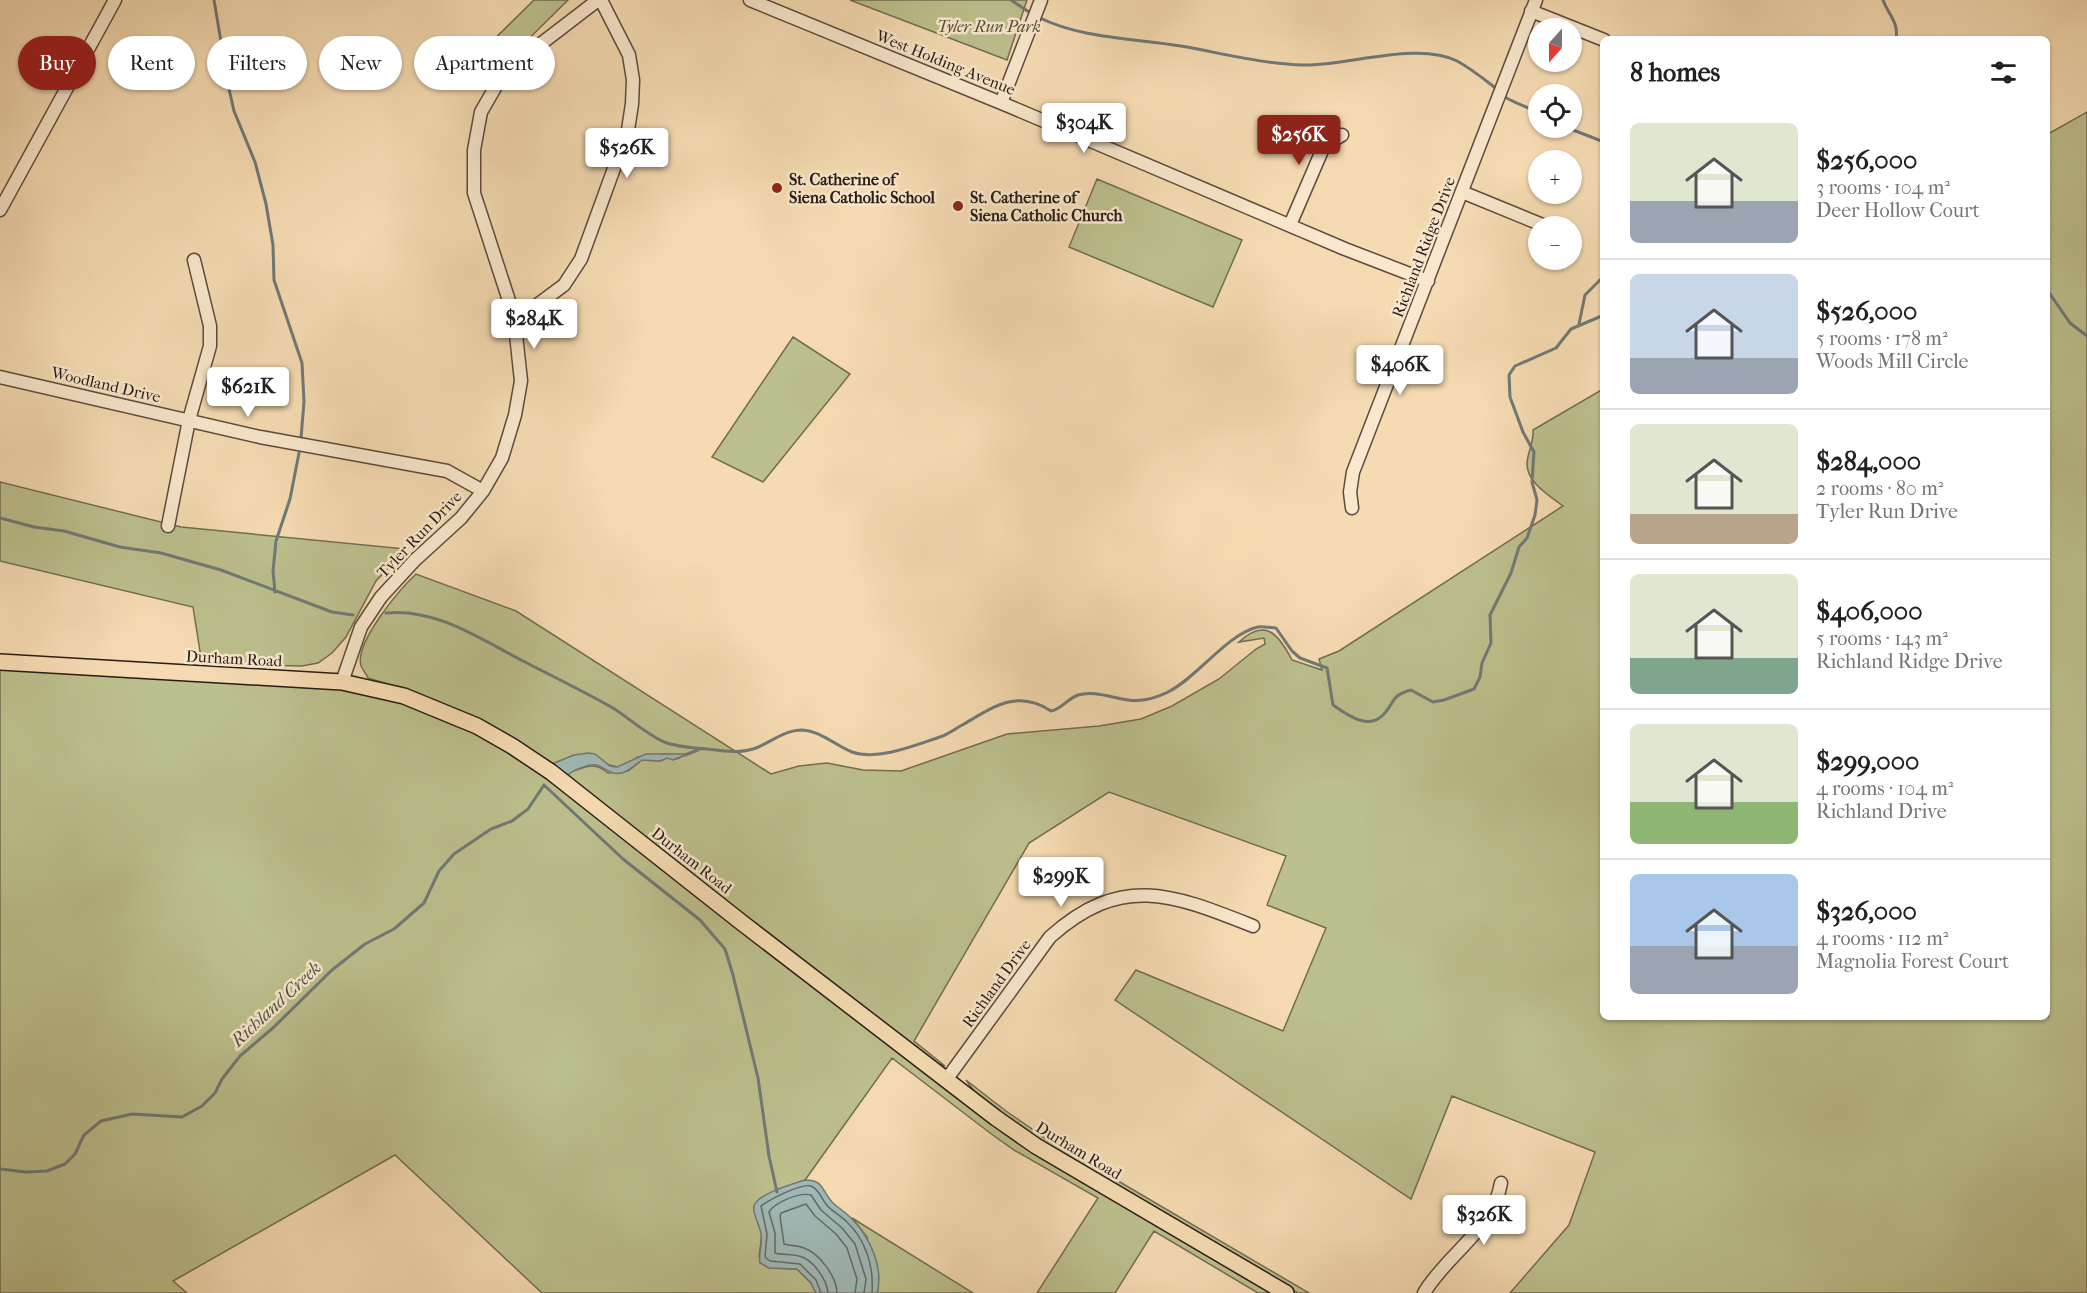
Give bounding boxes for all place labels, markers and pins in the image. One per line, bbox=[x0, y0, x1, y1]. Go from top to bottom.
pin: $304K bbox=[1042, 103, 1126, 154]
pin: $256K bbox=[1257, 115, 1341, 166]
pin: $526K bbox=[585, 128, 669, 179]
place label: St. Catherine of Siena Catholic School bbox=[789, 170, 935, 207]
marker: St. Catherine of Siena Catholic School bbox=[770, 181, 784, 195]
place label: St. Catherine of Siena Catholic Church bbox=[970, 188, 1123, 225]
marker: St. Catherine of Siena Catholic Church bbox=[951, 199, 965, 213]
pin: $284K bbox=[492, 299, 576, 350]
pin: $406K bbox=[1358, 345, 1442, 396]
pin: $621K bbox=[206, 367, 290, 418]
pin: $299K bbox=[1019, 857, 1103, 908]
pin: $326K bbox=[1442, 1195, 1526, 1246]

